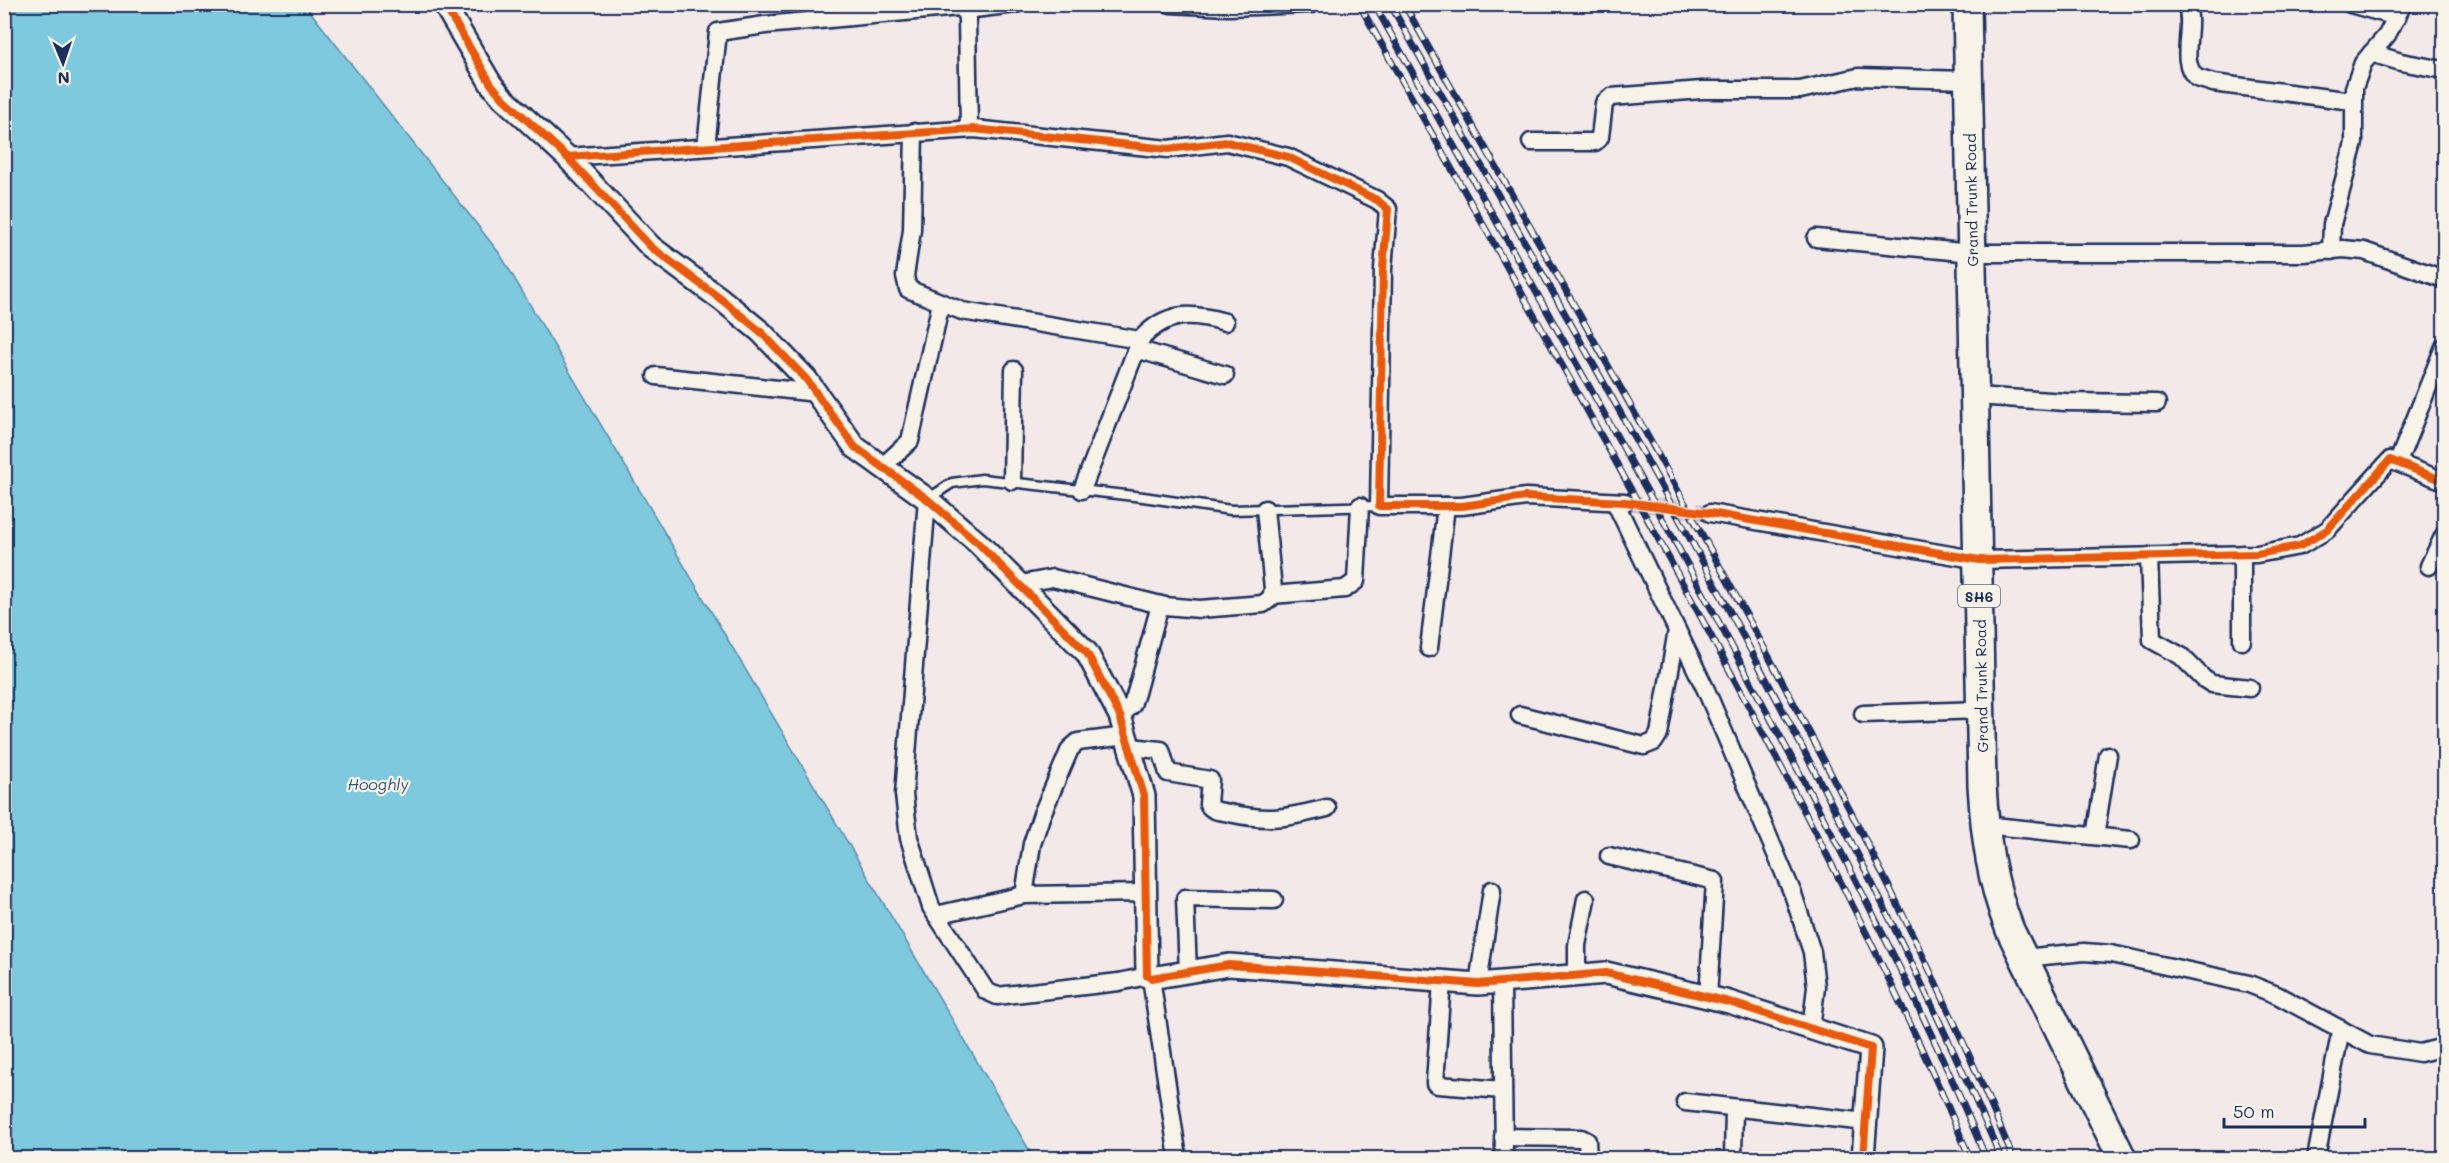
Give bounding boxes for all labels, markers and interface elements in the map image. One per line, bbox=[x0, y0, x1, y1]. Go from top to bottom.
north arrow bbox=[33, 33, 93, 93]
text: N bbox=[57, 68, 70, 89]
street label: Grand Trunk Road bbox=[1960, 133, 1982, 267]
road number: SH6 bbox=[1958, 585, 2000, 607]
street label: Grand Trunk Road bbox=[1970, 619, 1992, 753]
water label: Hooghly bbox=[347, 773, 409, 794]
scale bar bbox=[2224, 1091, 2365, 1129]
text: 50 m bbox=[2233, 1099, 2275, 1123]

